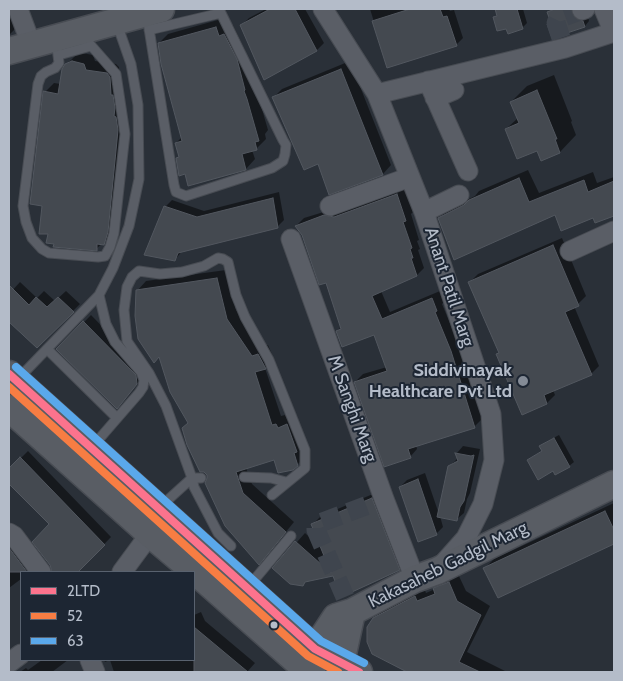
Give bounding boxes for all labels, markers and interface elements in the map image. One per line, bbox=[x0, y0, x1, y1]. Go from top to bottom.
street label: Anant Patil Marg bbox=[420, 225, 478, 349]
street label: M Sanghi Marg bbox=[323, 353, 381, 465]
place label: Siddivinayak Healthcare Pvt Ltd bbox=[369, 360, 512, 402]
marker: Siddivinayak Healthcare Pvt Ltd bbox=[516, 374, 530, 388]
street label: Kakasaheb Gadgil Marg bbox=[365, 517, 531, 613]
legend bbox=[20, 571, 195, 661]
text: 2LTD bbox=[67, 582, 100, 600]
text: 52 bbox=[67, 607, 83, 625]
unlabelled marker bbox=[269, 620, 279, 630]
text: 63 bbox=[67, 632, 84, 650]

